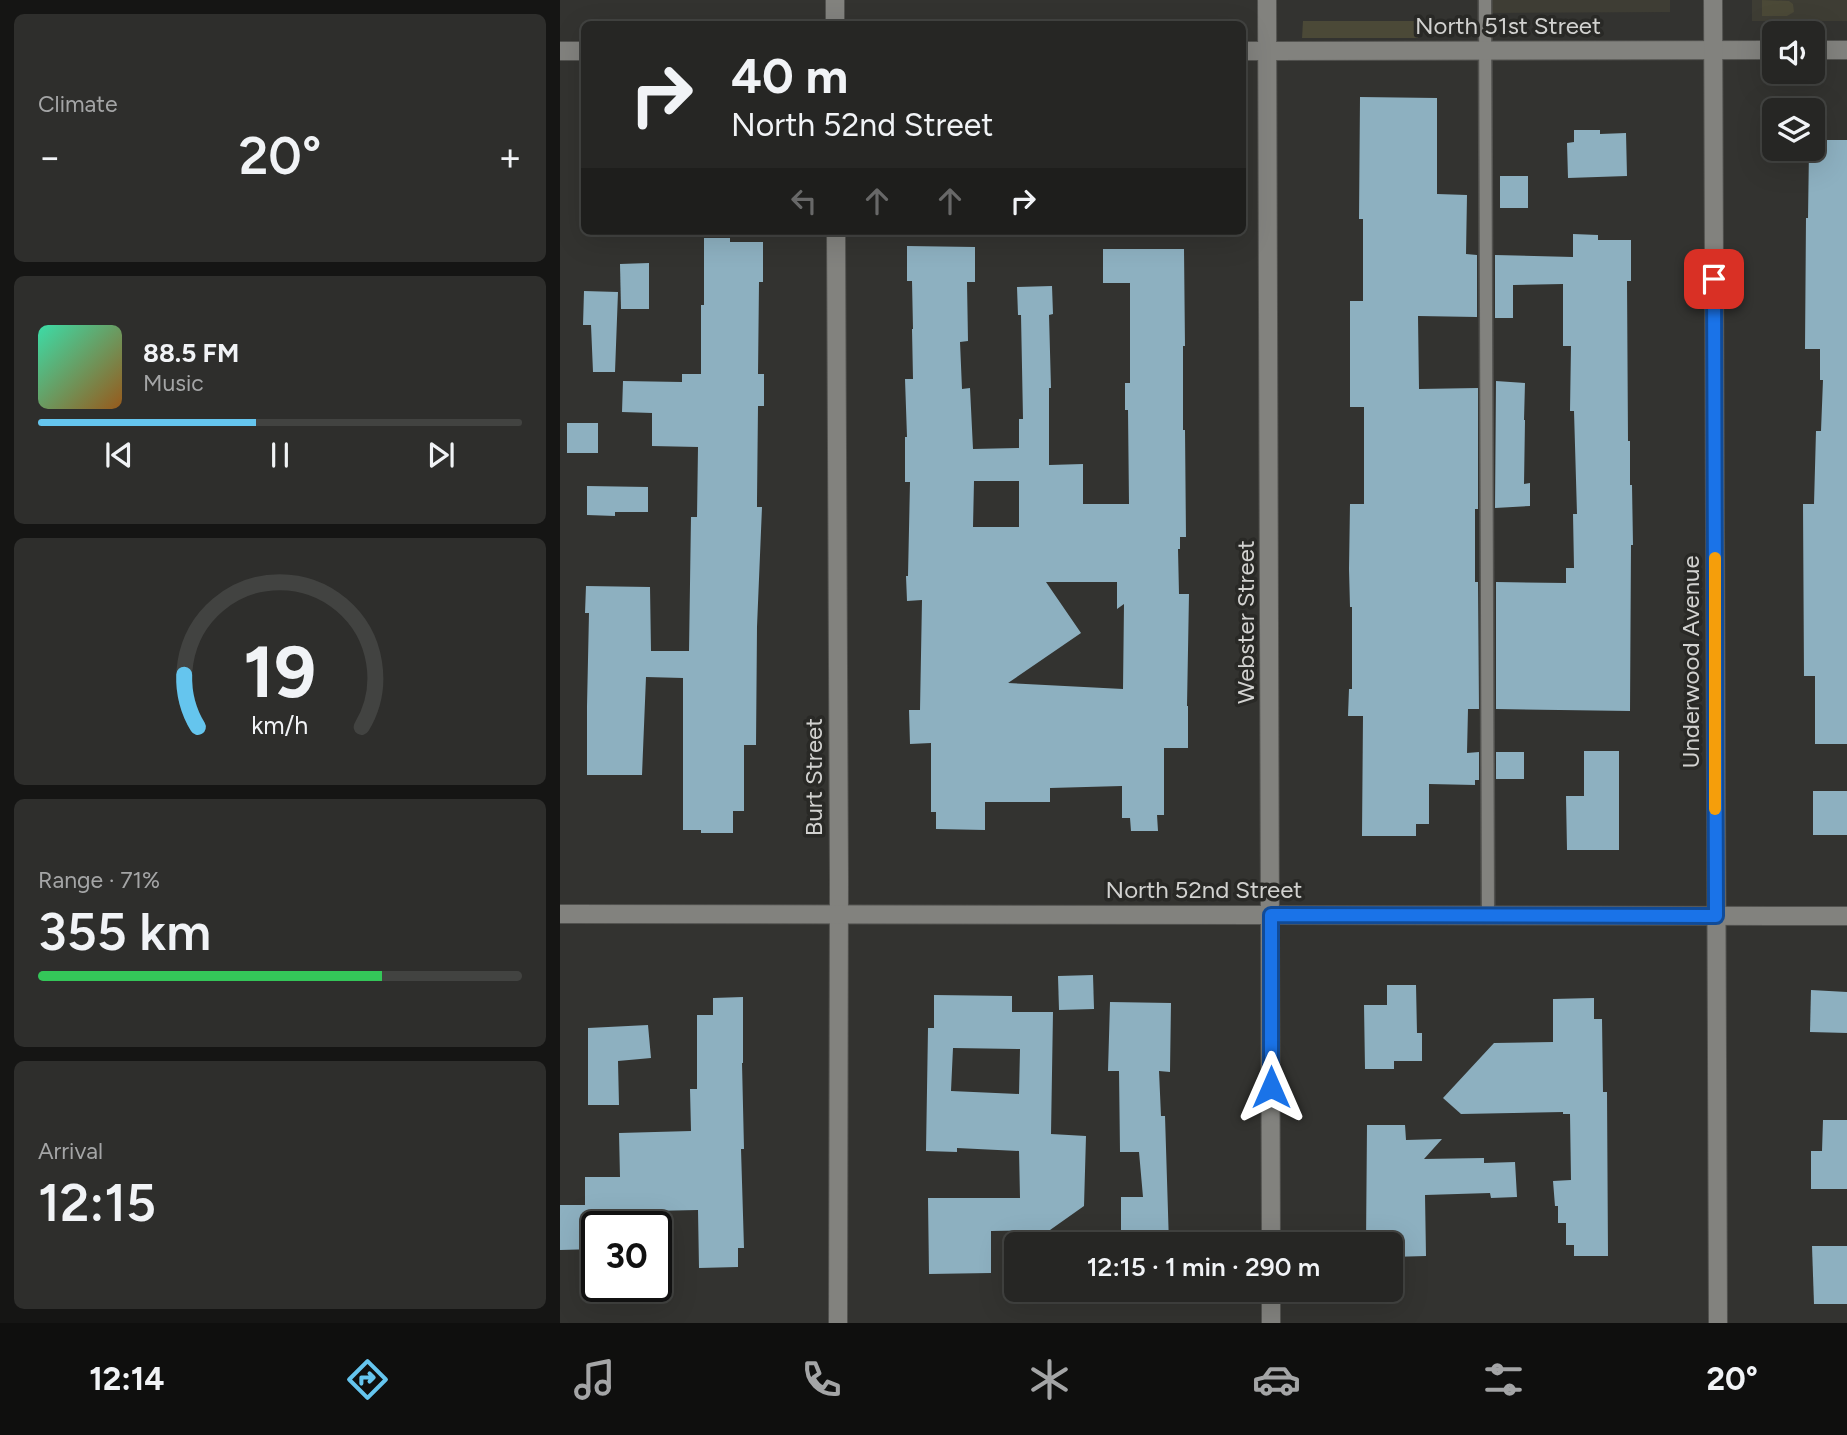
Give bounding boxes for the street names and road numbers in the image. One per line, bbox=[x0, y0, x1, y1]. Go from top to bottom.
street label: North 51st Street bbox=[1415, 11, 1601, 40]
street label: Webster Street bbox=[1231, 540, 1260, 704]
street label: Underwood Avenue bbox=[1676, 555, 1705, 769]
street label: Burt Street bbox=[799, 718, 828, 836]
street label: North 52nd Street bbox=[1106, 875, 1302, 904]

